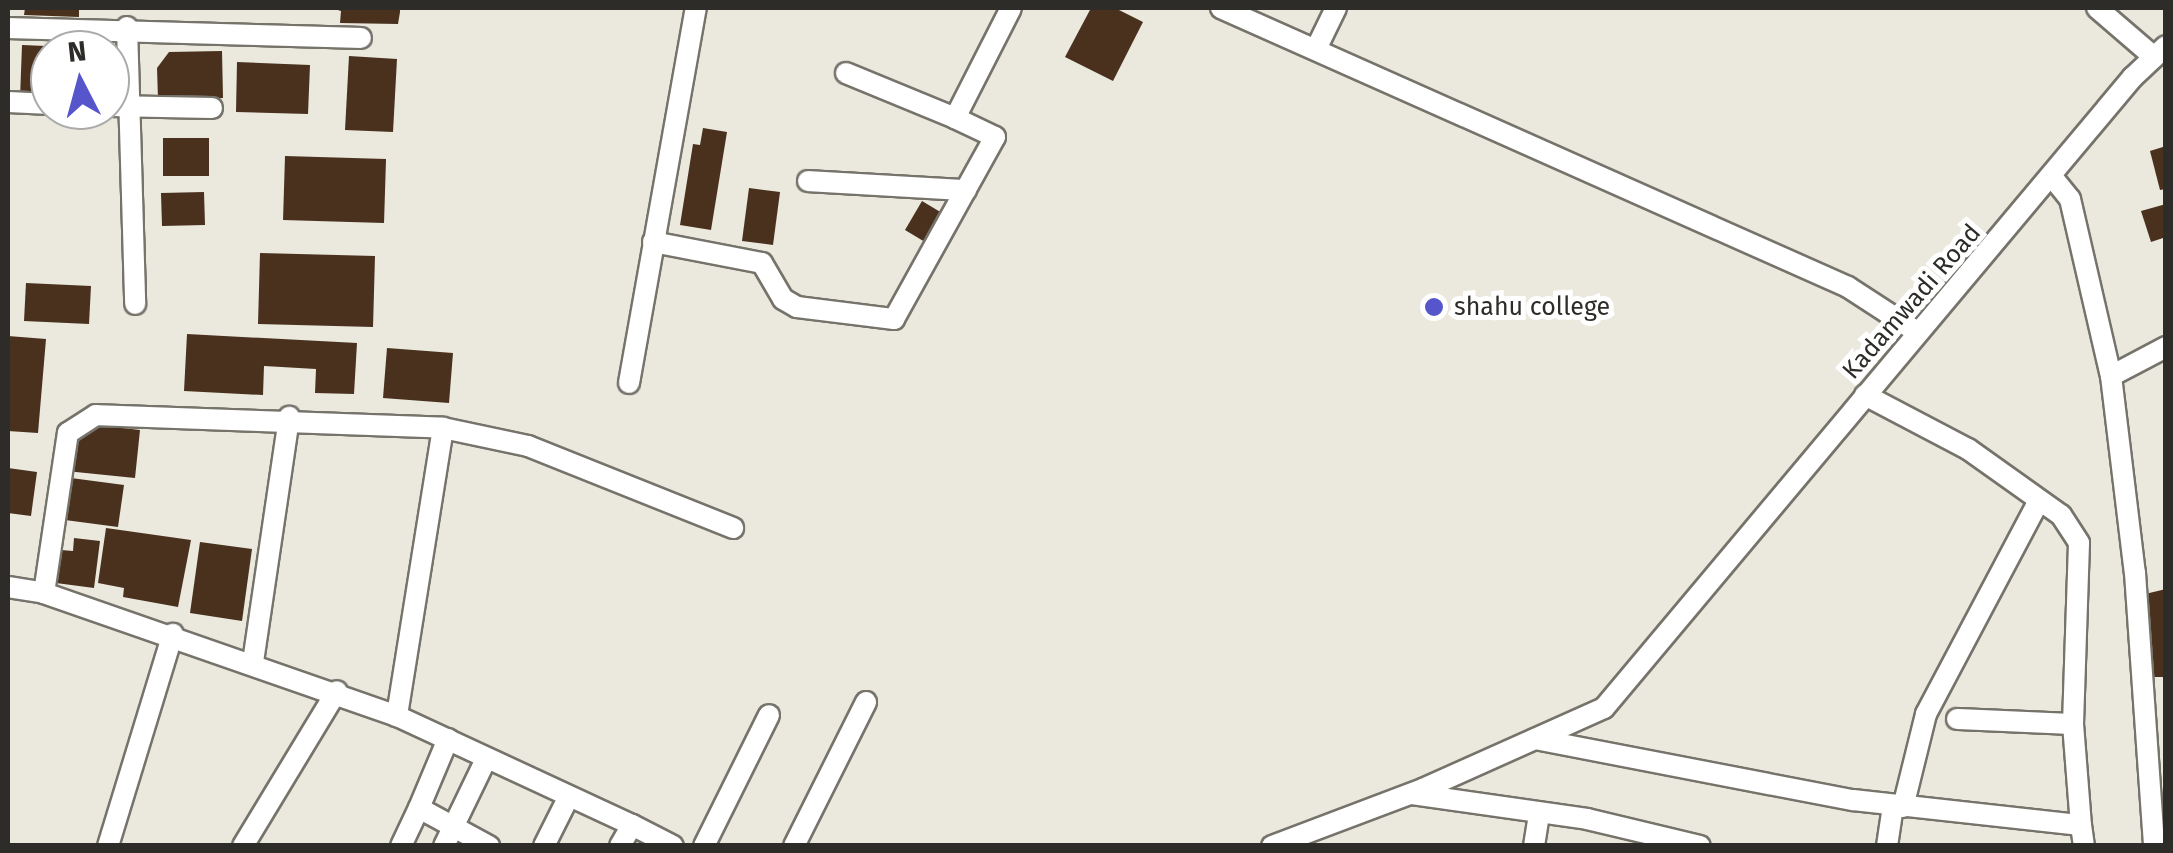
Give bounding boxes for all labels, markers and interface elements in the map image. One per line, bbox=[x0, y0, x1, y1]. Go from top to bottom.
north arrow bbox=[30, 30, 130, 130]
text: N bbox=[66, 34, 88, 69]
street label: Kadamwadi Road bbox=[1837, 218, 1987, 386]
place label: shahu college bbox=[1454, 292, 1610, 322]
marker: shahu college bbox=[1423, 296, 1445, 318]

